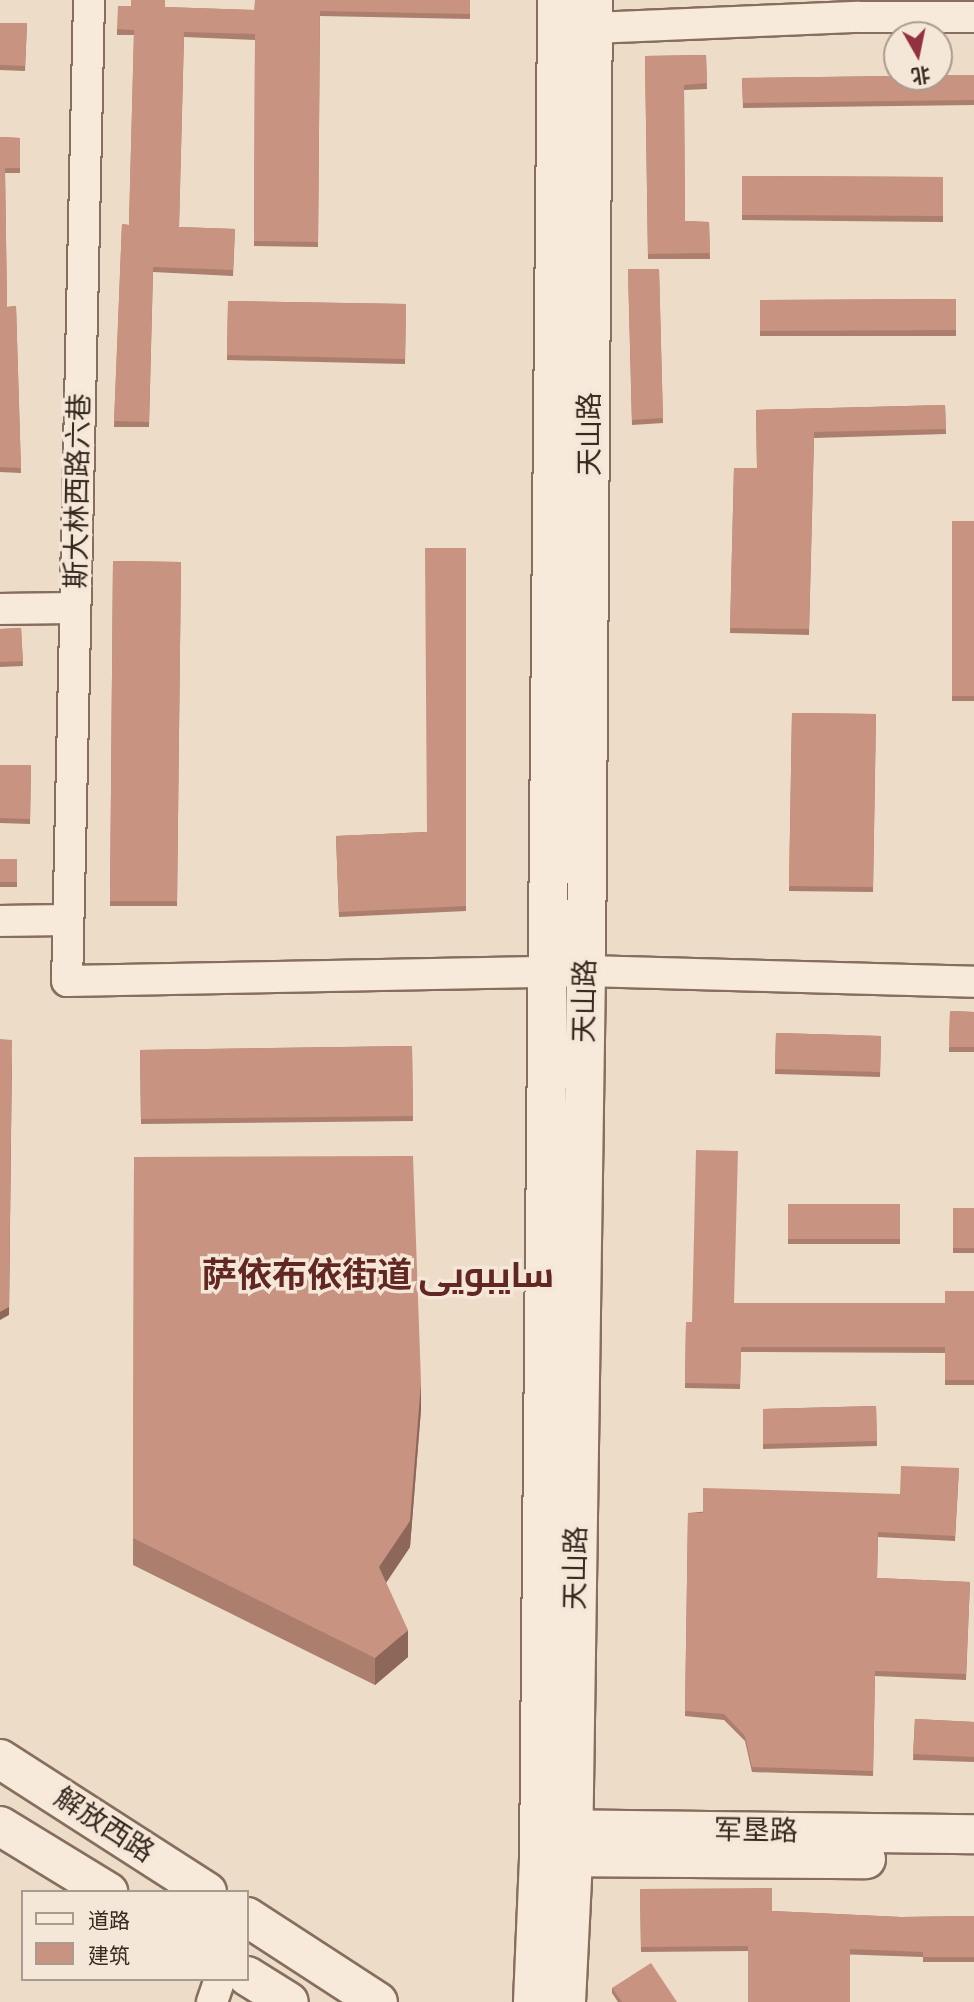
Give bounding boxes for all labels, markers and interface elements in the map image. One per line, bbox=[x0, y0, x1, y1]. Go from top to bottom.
north arrow bbox=[883, 21, 953, 91]
text: 北 bbox=[910, 62, 932, 88]
street label: 天山路 bbox=[573, 392, 607, 476]
street label: 斯大林西路六巷 bbox=[59, 393, 97, 589]
street label: 天山路 bbox=[567, 959, 603, 1043]
district label: 萨依布依街道 سايبويى bbox=[202, 1254, 554, 1296]
street label: 天山路 bbox=[558, 1526, 594, 1610]
street label: 解放西路 bbox=[48, 1780, 160, 1870]
street label: 军垦路 bbox=[714, 1813, 798, 1849]
legend bbox=[21, 1890, 248, 1981]
text: 道路 bbox=[88, 1908, 130, 1933]
text: 建筑 bbox=[88, 1943, 130, 1968]

